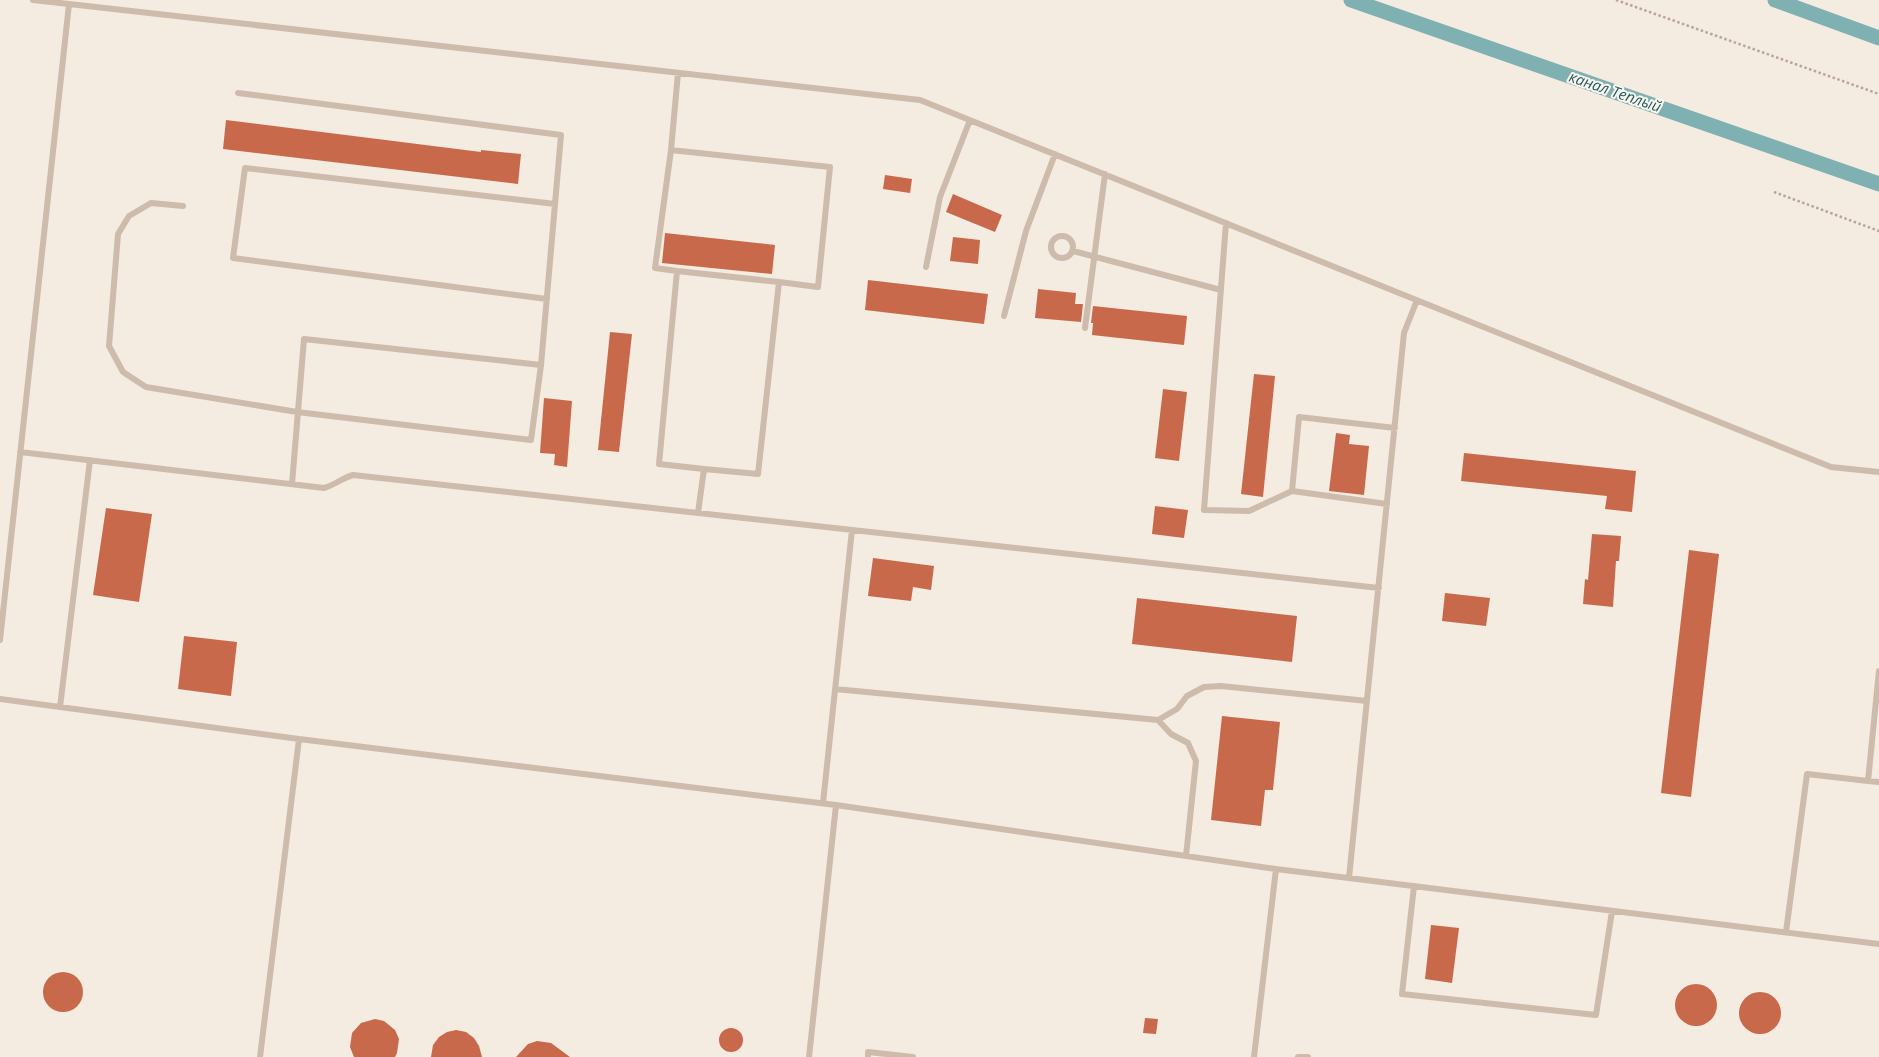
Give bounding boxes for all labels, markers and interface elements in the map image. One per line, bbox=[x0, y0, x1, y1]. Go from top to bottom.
water label: канал Теплый bbox=[1567, 66, 1664, 116]

